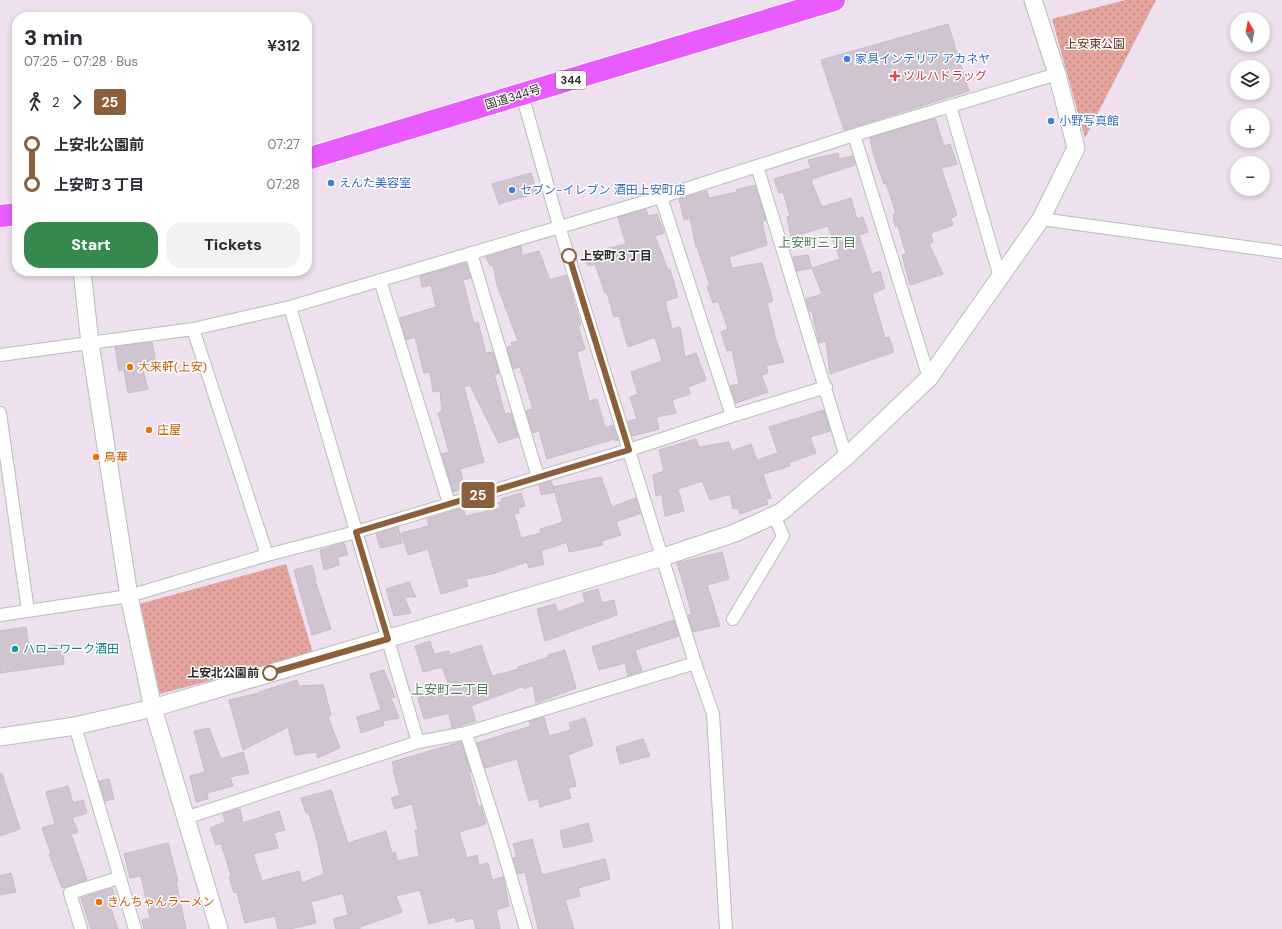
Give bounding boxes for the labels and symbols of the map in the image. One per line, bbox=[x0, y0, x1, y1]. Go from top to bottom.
north arrow bbox=[1230, 12, 1270, 52]
park label: 上安東公園 bbox=[1065, 36, 1125, 52]
place label: 家具インテリア アカネヤ bbox=[855, 51, 990, 67]
marker: 家具インテリア アカネヤ bbox=[842, 54, 852, 64]
place label: ツルハドラッグ bbox=[903, 68, 987, 84]
road number: 344 bbox=[556, 71, 586, 89]
marker: ツルハドラッグ bbox=[890, 71, 900, 81]
street label: 国道344号 bbox=[483, 81, 543, 113]
place label: 小野写真館 bbox=[1059, 113, 1119, 129]
marker: 小野写真館 bbox=[1046, 116, 1056, 126]
place label: えんた美容室 bbox=[339, 175, 411, 191]
marker: えんた美容室 bbox=[326, 178, 336, 188]
place label: セブン-イレブン 酒田上安町店 bbox=[520, 182, 686, 198]
marker: セブン-イレブン 酒田上安町店 bbox=[507, 185, 517, 195]
district label: 上安町三丁目 bbox=[778, 234, 856, 251]
marker: 上安町３丁目 bbox=[561, 248, 577, 264]
place label: 上安町３丁目 bbox=[580, 248, 652, 264]
place label: 大来軒(上安) bbox=[138, 359, 207, 375]
marker: 大来軒(上安) bbox=[125, 362, 135, 372]
place label: 庄屋 bbox=[157, 422, 181, 438]
marker: 庄屋 bbox=[144, 425, 154, 435]
place label: 鳥華 bbox=[104, 449, 128, 465]
marker: 鳥華 bbox=[91, 452, 101, 462]
line badge: 25 bbox=[460, 482, 496, 508]
place label: ハローワーク酒田 bbox=[23, 641, 119, 657]
marker: ハローワーク酒田 bbox=[10, 644, 20, 654]
place label: 上安北公園前 bbox=[187, 665, 259, 681]
marker: 上安北公園前 bbox=[262, 665, 278, 681]
district label: 上安町二丁目 bbox=[411, 681, 489, 698]
place label: きんちゃんラーメン bbox=[107, 894, 215, 910]
marker: きんちゃんラーメン bbox=[94, 897, 104, 907]

